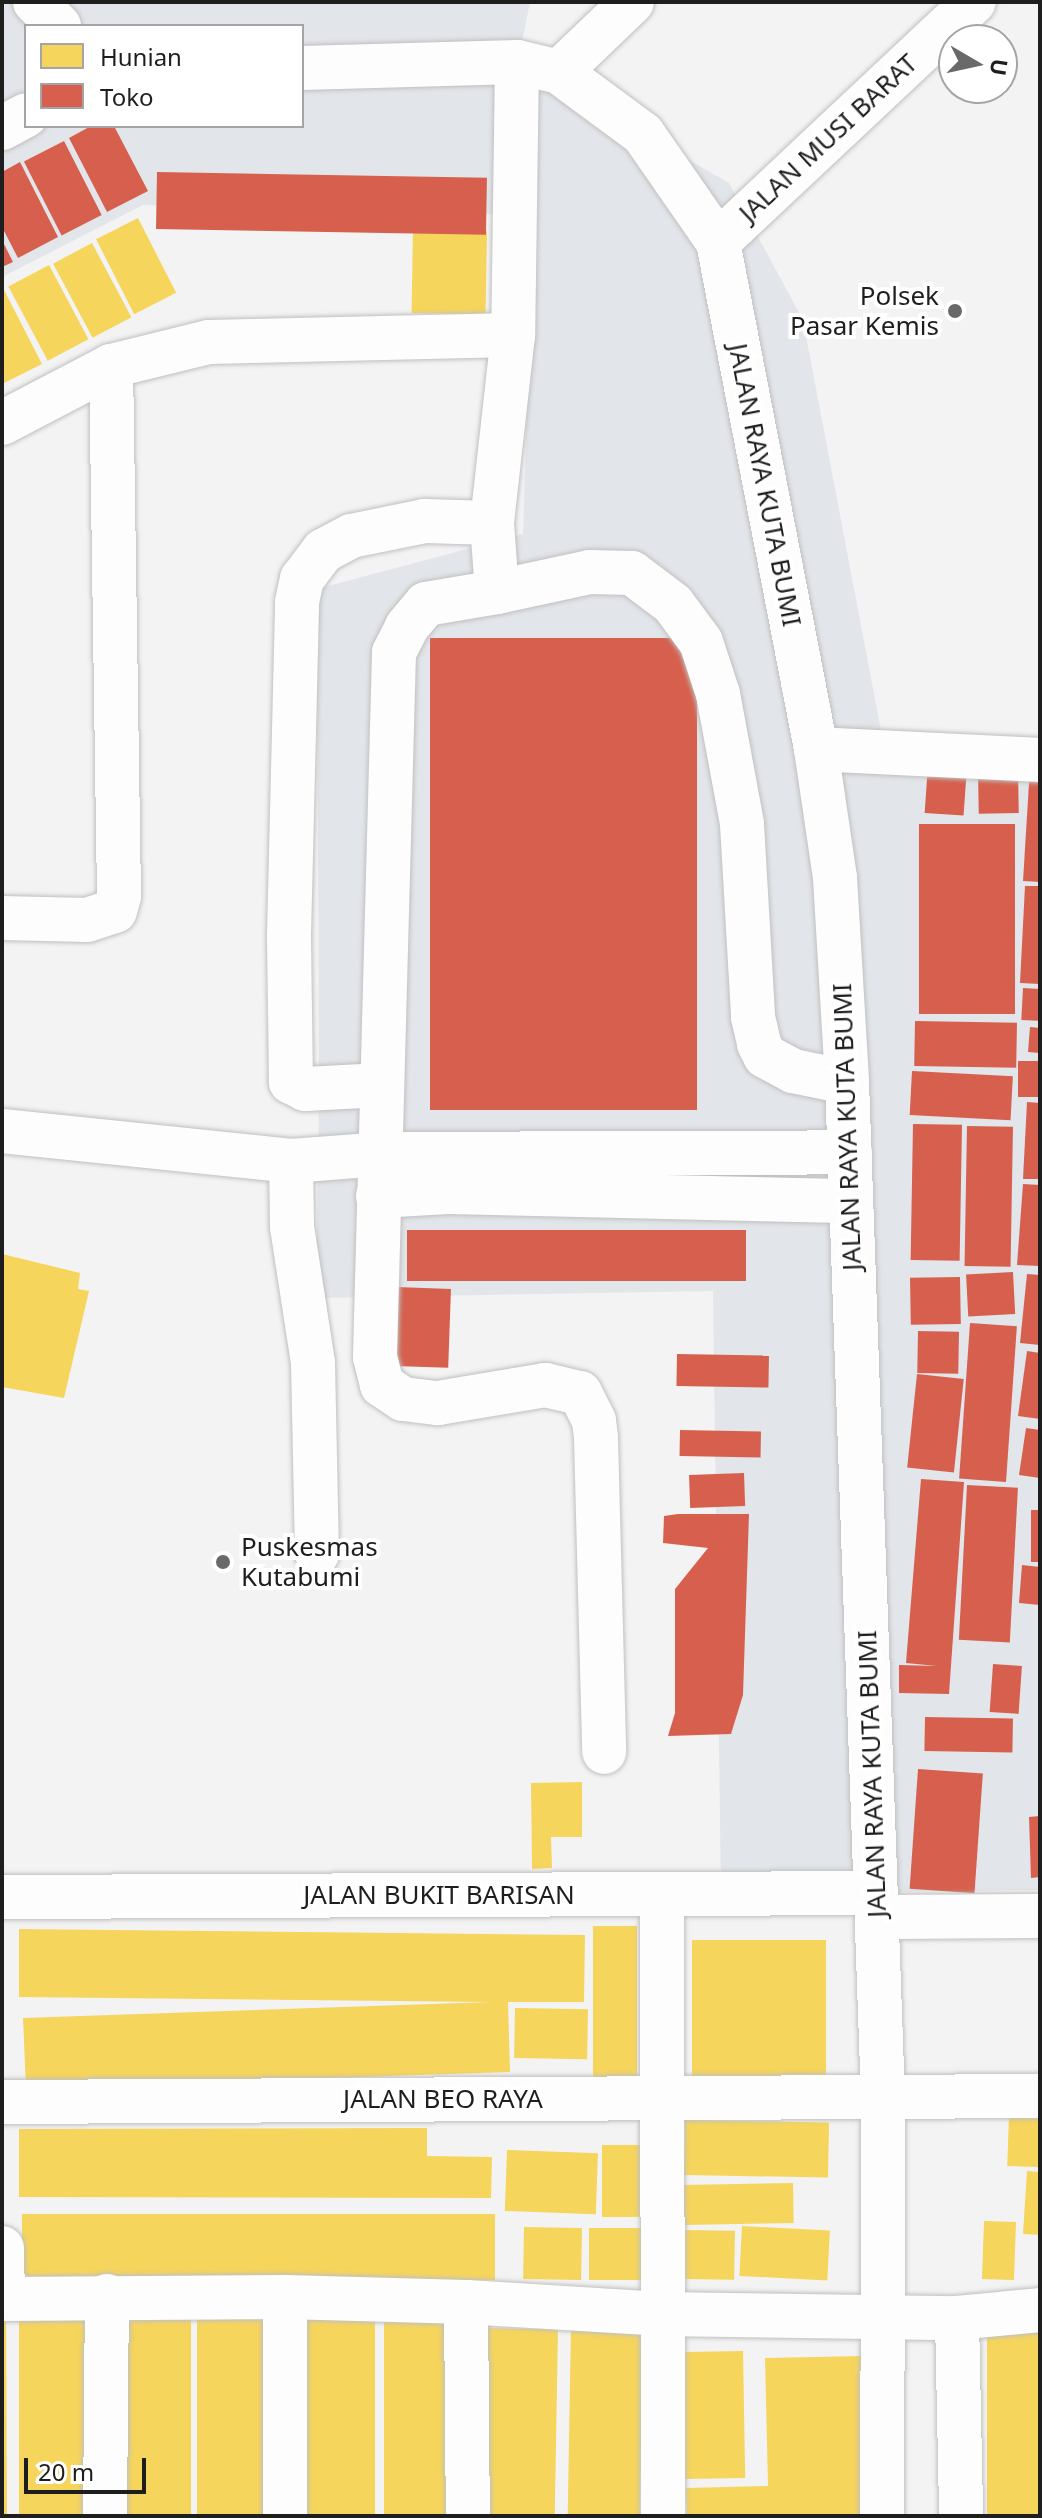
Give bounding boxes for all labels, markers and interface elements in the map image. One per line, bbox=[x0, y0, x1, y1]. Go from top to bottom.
legend bbox=[24, 24, 304, 128]
north arrow bbox=[938, 24, 1018, 104]
text: Hunian bbox=[100, 40, 182, 73]
street label: JALAN MUSI BARAT bbox=[733, 48, 923, 228]
text: U bbox=[984, 57, 1016, 78]
text: Toko bbox=[100, 80, 154, 113]
place label: Polsek Pasar Kemis bbox=[790, 280, 939, 342]
marker: Polsek Pasar Kemis bbox=[946, 302, 964, 320]
street label: JALAN RAYA KUTA BUMI bbox=[722, 341, 808, 629]
street label: JALAN RAYA KUTA BUMI bbox=[826, 983, 868, 1271]
place label: Puskesmas Kutabumi bbox=[241, 1531, 378, 1592]
marker: Puskesmas Kutabumi bbox=[212, 1551, 234, 1573]
street label: JALAN RAYA KUTA BUMI bbox=[851, 1630, 893, 1918]
street label: JALAN BUKIT BARISAN bbox=[303, 1879, 575, 1911]
street label: JALAN BEO RAYA bbox=[343, 2083, 543, 2115]
scale bar bbox=[28, 2442, 150, 2492]
text: 20 m bbox=[38, 2455, 94, 2488]

